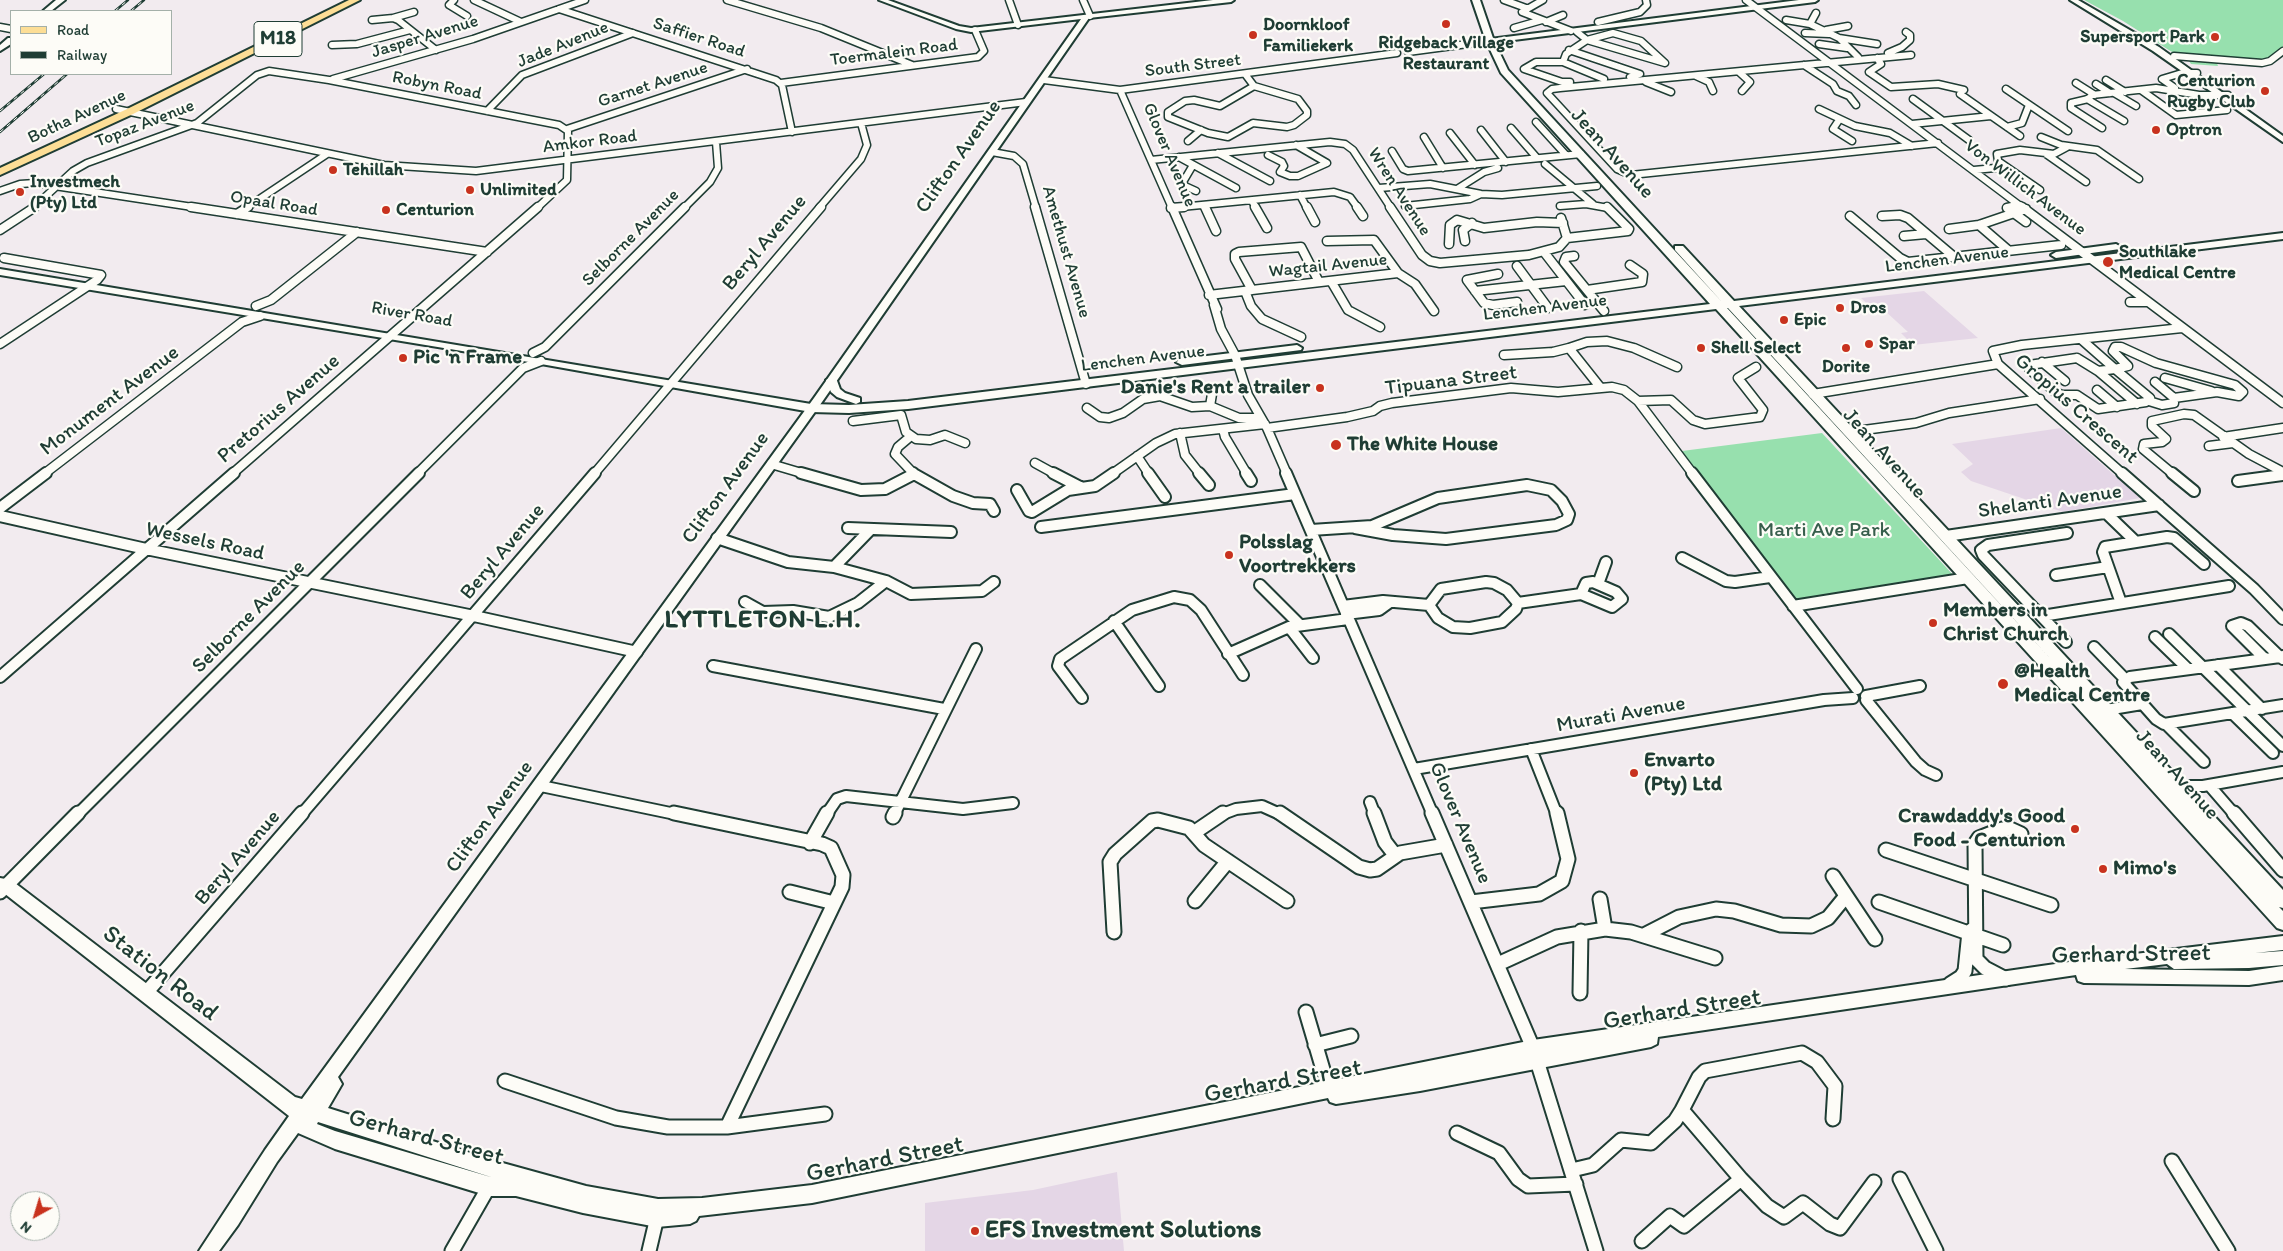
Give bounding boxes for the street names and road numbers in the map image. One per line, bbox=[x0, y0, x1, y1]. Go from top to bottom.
street label: Jasper Avenue bbox=[369, 10, 481, 64]
street label: Saffier Road bbox=[650, 13, 748, 63]
street label: Jade Avenue bbox=[514, 17, 612, 73]
road number: M18 bbox=[254, 22, 302, 56]
street label: Toermalein Road bbox=[829, 34, 959, 72]
street label: South Street bbox=[1144, 49, 1242, 83]
street label: Garnet Avenue bbox=[595, 57, 711, 113]
street label: Robyn Road bbox=[390, 67, 484, 105]
street label: Botha Avenue bbox=[24, 85, 130, 149]
street label: Topaz Avenue bbox=[92, 95, 198, 153]
street label: Clifton Avenue bbox=[911, 96, 1007, 218]
street label: Glover Avenue bbox=[1137, 100, 1201, 210]
street label: Jean Avenue bbox=[1565, 104, 1659, 204]
street label: Amkor Road bbox=[542, 125, 638, 159]
street label: Von Willich Avenue bbox=[1960, 135, 2090, 241]
street label: Wren Avenue bbox=[1362, 144, 1436, 240]
street label: Amethust Avenue bbox=[1037, 183, 1095, 321]
street label: Selborne Avenue bbox=[578, 185, 684, 291]
street label: Opaal Road bbox=[228, 186, 320, 222]
street label: Beryl Avenue bbox=[717, 190, 813, 296]
street label: Lenchen Avenue bbox=[1884, 242, 2010, 278]
street label: Wagtail Avenue bbox=[1268, 249, 1388, 283]
street label: Lenchen Avenue bbox=[1482, 290, 1608, 326]
street label: River Road bbox=[370, 297, 454, 333]
street label: Monument Avenue bbox=[35, 340, 185, 462]
street label: Lenchen Avenue bbox=[1080, 341, 1206, 377]
street label: Gropius Crescent bbox=[2009, 348, 2143, 470]
street label: Pretorius Avenue bbox=[213, 349, 345, 469]
street label: Tipuana Street bbox=[1383, 360, 1519, 402]
street label: Jean Avenue bbox=[1837, 404, 1931, 504]
street label: Clifton Avenue bbox=[677, 427, 775, 549]
street label: Shelanti Avenue bbox=[1976, 479, 2124, 525]
street label: Beryl Avenue bbox=[455, 499, 551, 605]
street label: Wessels Road bbox=[143, 517, 267, 567]
street label: Selborne Avenue bbox=[187, 555, 311, 679]
street label: Murati Avenue bbox=[1555, 691, 1687, 739]
street label: Jean Avenue bbox=[2130, 725, 2224, 825]
street label: Clifton Avenue bbox=[441, 756, 539, 878]
street label: Glover Avenue bbox=[1423, 758, 1497, 888]
street label: Beryl Avenue bbox=[190, 805, 286, 911]
street label: Station Road bbox=[96, 920, 224, 1028]
street label: Gerhard Street bbox=[2051, 939, 2211, 971]
street label: Gerhard Street bbox=[1601, 983, 1763, 1037]
street label: Gerhard Street bbox=[1202, 1053, 1364, 1111]
street label: Gerhard Street bbox=[345, 1103, 507, 1173]
street label: Gerhard Street bbox=[804, 1130, 966, 1190]

